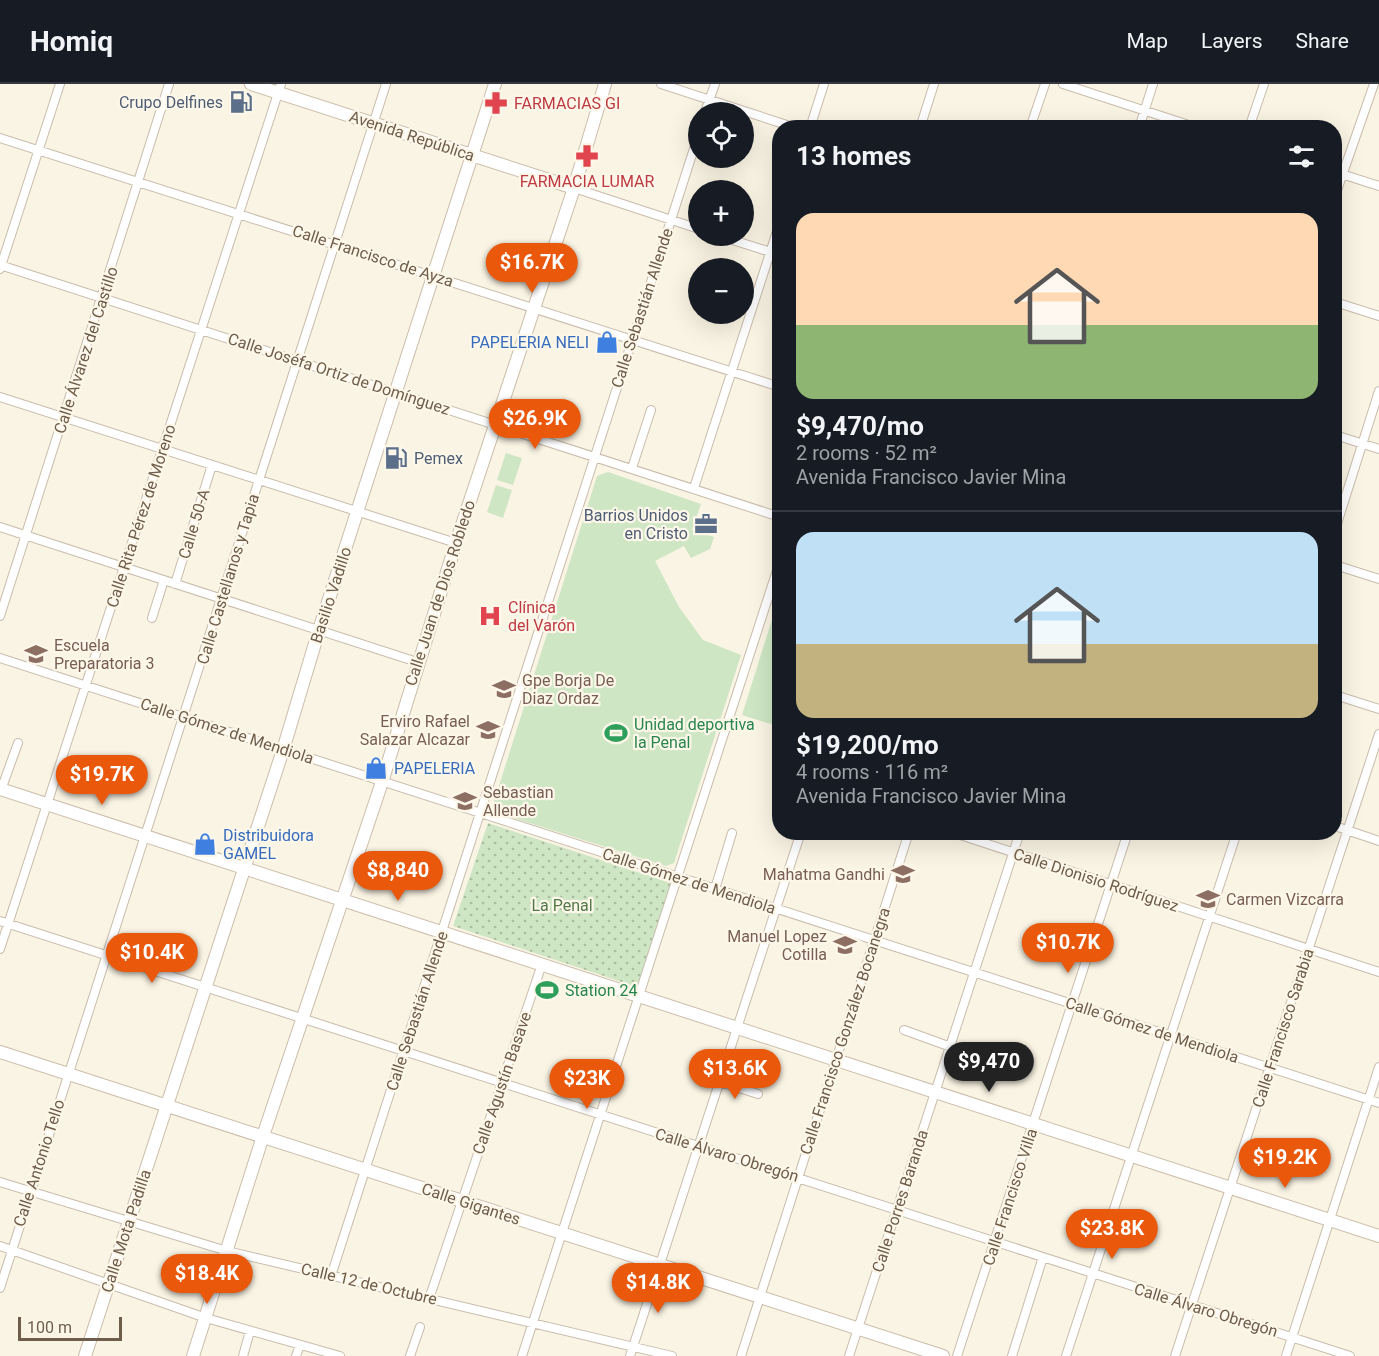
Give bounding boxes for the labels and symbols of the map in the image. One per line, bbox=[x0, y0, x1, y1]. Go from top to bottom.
fuel station icon: Crupo Delfines bbox=[228, 89, 254, 115]
pharmacy icon: FARMACIAS GI bbox=[483, 90, 509, 116]
place label: Crupo Delfines bbox=[119, 93, 223, 112]
place label: FARMACIAS GI bbox=[514, 94, 620, 113]
street label: Avenida República bbox=[347, 107, 477, 165]
pharmacy icon: FARMACIA LUMAR bbox=[574, 143, 600, 169]
place label: FARMACIA LUMAR bbox=[520, 172, 654, 191]
street label: Calle Francisco de Ayza bbox=[290, 221, 456, 291]
street label: Calle Sebastián Allende bbox=[607, 226, 677, 390]
pin: $16.7K bbox=[483, 243, 581, 294]
street label: Calle Álvarez del Castillo bbox=[50, 264, 122, 436]
street label: Calle Joséfa Ortiz de Domínguez bbox=[226, 329, 452, 419]
shop icon: PAPELERIA NELI bbox=[594, 329, 620, 355]
place label: PAPELERIA NELI bbox=[470, 333, 589, 352]
pin: $26.9K bbox=[486, 399, 584, 450]
street label: Calle Rita Pérez de Moreno bbox=[102, 422, 180, 610]
fuel station icon: Pemex bbox=[383, 445, 409, 471]
place label: Pemex bbox=[414, 449, 463, 468]
street label: Calle 50-A bbox=[174, 486, 214, 561]
street label: Calle Castellanos y Tapia bbox=[193, 491, 263, 667]
street label: Calle Juan de Dios Robledo bbox=[401, 498, 479, 688]
place label: Barrios Unidos en Cristo bbox=[584, 506, 688, 543]
office icon: Barrios Unidos en Cristo bbox=[693, 511, 719, 537]
street label: Basilio Vadillo bbox=[307, 544, 355, 646]
place label: Clínica del Varón bbox=[508, 598, 575, 635]
hospital icon: Clínica del Varón bbox=[477, 603, 503, 629]
place label: Escuela Preparatoria 3 bbox=[54, 636, 155, 673]
school or university icon: Escuela Preparatoria 3 bbox=[23, 641, 49, 667]
place label: Gpe Borja De Diaz Ordaz bbox=[522, 671, 614, 708]
school or university icon: Gpe Borja De Diaz Ordaz bbox=[491, 676, 517, 702]
street label: Calle Gómez de Mendiola bbox=[138, 694, 316, 768]
place label: Erviro Rafael Salazar Alcazar bbox=[360, 712, 471, 749]
place label: Unidad deportiva la Penal bbox=[634, 715, 755, 752]
school or university icon: Erviro Rafael Salazar Alcazar bbox=[475, 717, 501, 743]
sports icon: Unidad deportiva la Penal bbox=[603, 720, 629, 746]
pin: $19.7K bbox=[53, 755, 151, 806]
shop icon: PAPELERIA bbox=[363, 755, 389, 781]
place label: PAPELERIA bbox=[394, 759, 476, 778]
place label: Sebastian Allende bbox=[483, 783, 554, 820]
school or university icon: Sebastian Allende bbox=[452, 788, 478, 814]
place label: Distribuidora GAMEL bbox=[223, 826, 314, 863]
shop icon: Distribuidora GAMEL bbox=[192, 831, 218, 857]
street label: Calle Gómez de Mendiola bbox=[600, 844, 778, 918]
street label: Calle Dionisio Rodríguez bbox=[1011, 844, 1181, 916]
pin: $8,840 bbox=[349, 851, 447, 902]
school or university icon: Mahatma Gandhi bbox=[890, 861, 916, 887]
place label: Mahatma Gandhi bbox=[763, 865, 885, 884]
school or university icon: Carmen Vizcarra bbox=[1195, 886, 1221, 912]
place label: Carmen Vizcarra bbox=[1226, 890, 1344, 909]
park label: La Penal bbox=[531, 896, 593, 915]
street label: Calle Francisco González Bocanegra bbox=[796, 905, 894, 1157]
pin: $10.7K bbox=[1019, 923, 1117, 974]
place label: Manuel Lopez Cotilla bbox=[727, 927, 827, 964]
street label: Calle Sebastián Allende bbox=[382, 929, 452, 1093]
school or university icon: Manuel Lopez Cotilla bbox=[832, 932, 858, 958]
pin: $10.4K bbox=[103, 933, 201, 984]
street label: Calle Francisco Sarabia bbox=[1248, 946, 1318, 1110]
sports icon: Station 24 bbox=[534, 977, 560, 1003]
place label: Station 24 bbox=[565, 981, 637, 1000]
street label: Calle Gómez de Mendiola bbox=[1063, 993, 1241, 1067]
street label: Calle Agustín Basave bbox=[469, 1009, 535, 1157]
pin: $9,470 bbox=[940, 1042, 1038, 1093]
pin: $13.6K bbox=[686, 1049, 784, 1100]
pin: $23K bbox=[551, 1059, 623, 1110]
street label: Calle Antonio Tello bbox=[9, 1097, 69, 1229]
street label: Calle Álvaro Obregón bbox=[653, 1124, 801, 1186]
street label: Calle Francisco Villa bbox=[979, 1126, 1041, 1268]
street label: Calle Porres Baranda bbox=[868, 1127, 932, 1275]
pin: $19.2K bbox=[1236, 1138, 1334, 1189]
street label: Calle Mota Padilla bbox=[97, 1167, 155, 1295]
street label: Calle Gigantes bbox=[419, 1179, 523, 1229]
pin: $23.8K bbox=[1063, 1209, 1161, 1260]
pin: $18.4K bbox=[158, 1254, 256, 1305]
street label: Calle 12 de Octubre bbox=[299, 1259, 439, 1309]
pin: $14.8K bbox=[609, 1263, 707, 1314]
street label: Calle Álvaro Obregón bbox=[1132, 1279, 1280, 1341]
scale bar bbox=[18, 1314, 122, 1342]

